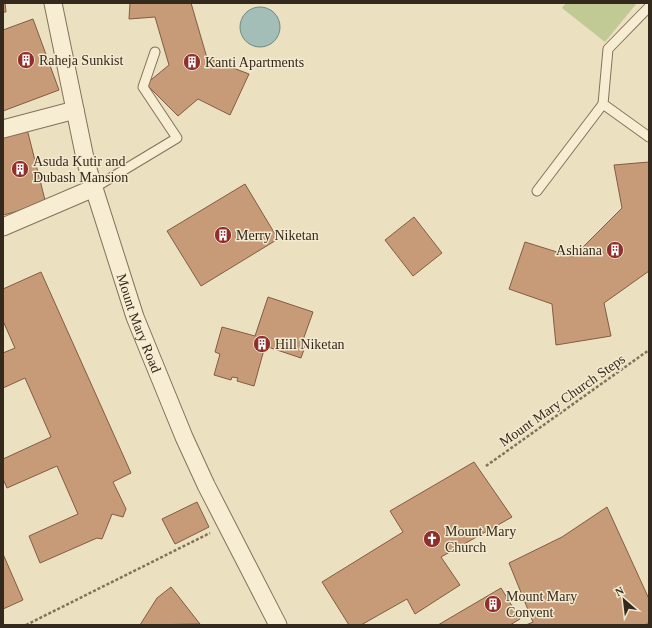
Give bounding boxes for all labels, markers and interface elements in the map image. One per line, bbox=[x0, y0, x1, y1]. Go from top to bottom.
building icon: Raheja Sunkist bbox=[16, 50, 36, 70]
building icon: Kanti Apartments bbox=[182, 52, 202, 72]
place label: Raheja Sunkist bbox=[39, 53, 123, 68]
place label: Kanti Apartments bbox=[205, 55, 304, 70]
place label: Asuda Kutir and Dubash Mansion bbox=[33, 154, 128, 185]
building icon: Asuda Kutir and Dubash Mansion bbox=[10, 159, 30, 179]
building icon: Merry Niketan bbox=[213, 225, 233, 245]
place label: Merry Niketan bbox=[236, 228, 319, 243]
building icon: Ashiana bbox=[605, 240, 625, 260]
place label: Ashiana bbox=[556, 243, 603, 258]
street label: Mount Mary Road bbox=[114, 272, 164, 375]
building icon: Hill Niketan bbox=[252, 334, 272, 354]
place label: Hill Niketan bbox=[275, 337, 345, 352]
street label: Mount Mary Church Steps bbox=[497, 351, 628, 449]
place label: Mount Mary Church bbox=[445, 524, 516, 555]
church icon: Mount Mary Church bbox=[422, 529, 442, 549]
north arrow bbox=[604, 580, 644, 620]
text: N bbox=[613, 584, 626, 598]
place label: Mount Mary Convent bbox=[506, 589, 577, 620]
building icon: Mount Mary Convent bbox=[483, 594, 503, 614]

